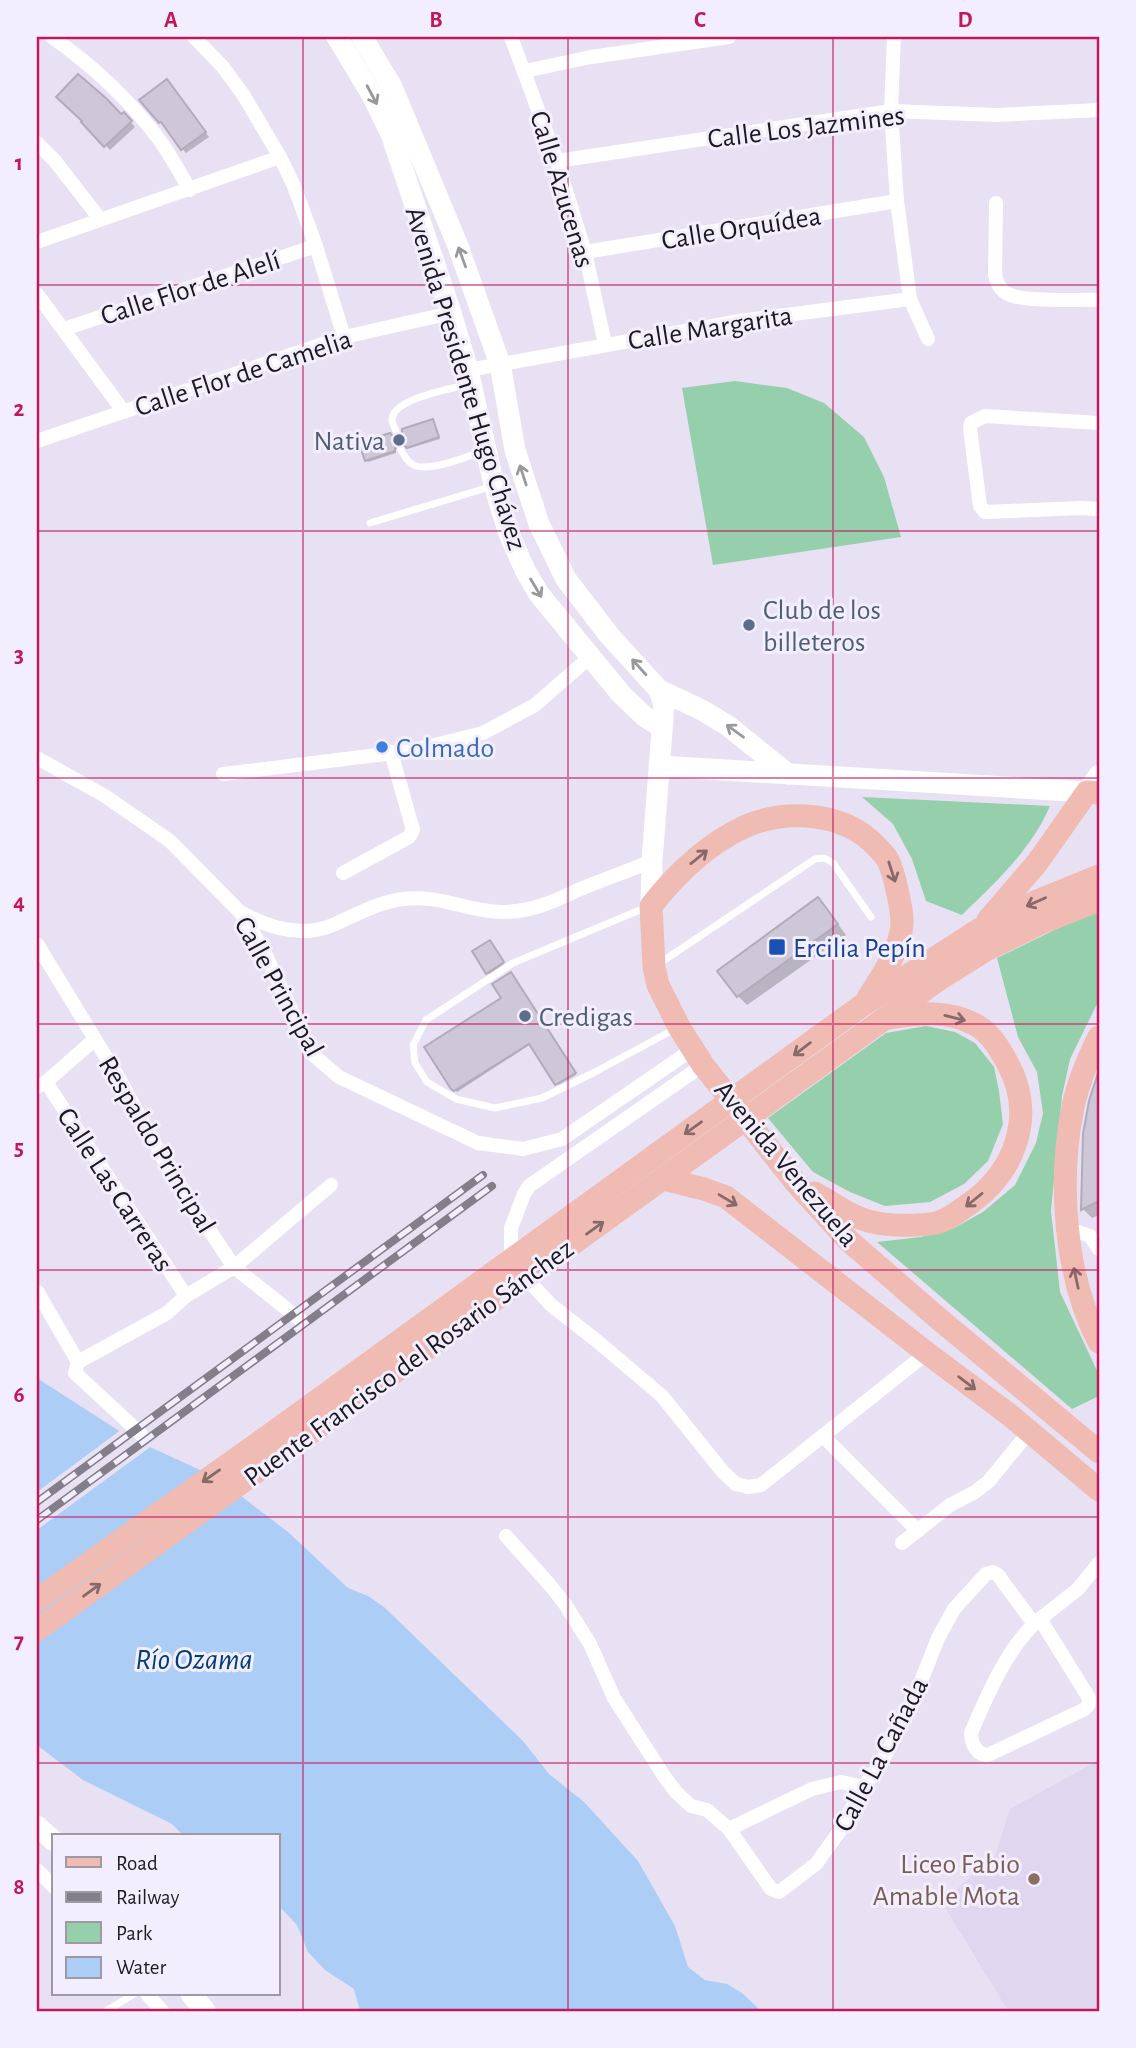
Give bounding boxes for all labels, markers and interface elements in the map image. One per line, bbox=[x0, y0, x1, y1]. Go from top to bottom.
text: A bbox=[164, 9, 178, 32]
text: B bbox=[429, 9, 443, 32]
text: C bbox=[694, 9, 706, 32]
text: D bbox=[957, 9, 973, 32]
one-way arrow bbox=[365, 85, 379, 105]
street label: Calle Los Jazmines bbox=[706, 102, 906, 154]
street label: Calle Azucenas bbox=[524, 108, 598, 271]
text: 1 bbox=[15, 152, 23, 175]
street label: Calle Orquídea bbox=[659, 203, 823, 255]
street label: Avenida Presidente Hugo Chávez bbox=[399, 204, 531, 553]
one-way arrow bbox=[455, 246, 467, 268]
street label: Calle Flor de Alelí bbox=[97, 247, 284, 331]
street label: Calle Margarita bbox=[626, 302, 795, 356]
street label: Calle Flor de Camelia bbox=[132, 326, 356, 422]
text: 2 bbox=[14, 398, 25, 421]
place label: Nativa bbox=[313, 428, 385, 456]
marker: Nativa bbox=[391, 432, 407, 448]
one-way arrow bbox=[516, 464, 529, 486]
one-way arrow bbox=[529, 578, 543, 598]
place label: Club de los billeteros bbox=[763, 597, 881, 657]
marker: Club de los billeteros bbox=[741, 617, 757, 633]
text: 3 bbox=[14, 644, 24, 667]
one-way arrow bbox=[630, 659, 647, 676]
one-way arrow bbox=[726, 724, 745, 739]
place label: Colmado bbox=[396, 735, 494, 763]
marker: Colmado bbox=[374, 739, 390, 755]
one-way arrow bbox=[690, 850, 708, 865]
one-way arrow bbox=[887, 861, 899, 883]
text: 4 bbox=[13, 891, 25, 914]
one-way arrow bbox=[1026, 896, 1047, 909]
street label: Calle Principal bbox=[228, 912, 328, 1062]
place label: Ercilia Pepín bbox=[793, 935, 926, 963]
marker: Ercilia Pepín bbox=[767, 937, 787, 957]
place label: Credigas bbox=[539, 1004, 633, 1032]
marker: Credigas bbox=[517, 1008, 533, 1024]
one-way arrow bbox=[943, 1012, 966, 1025]
one-way arrow bbox=[794, 1041, 812, 1056]
street label: Respaldo Principal bbox=[93, 1052, 220, 1238]
street label: Avenida Venezuela bbox=[708, 1076, 863, 1252]
street label: Calle Las Carreras bbox=[51, 1103, 177, 1277]
one-way arrow bbox=[684, 1120, 703, 1135]
text: 5 bbox=[14, 1137, 24, 1160]
one-way arrow bbox=[966, 1192, 984, 1207]
one-way arrow bbox=[718, 1193, 738, 1207]
one-way arrow bbox=[585, 1221, 604, 1236]
street label: Puente Francisco del Rosario Sánchez bbox=[239, 1235, 579, 1492]
one-way arrow bbox=[1069, 1267, 1083, 1290]
one-way arrow bbox=[957, 1376, 976, 1390]
text: 6 bbox=[13, 1384, 25, 1407]
one-way arrow bbox=[202, 1469, 221, 1483]
one-way arrow bbox=[82, 1583, 101, 1597]
text: 7 bbox=[14, 1630, 24, 1653]
water label: Río Ozama bbox=[135, 1645, 253, 1675]
street label: Calle La Cañada bbox=[829, 1673, 934, 1837]
legend bbox=[52, 1834, 280, 1996]
place label: Liceo Fabio Amable Mota bbox=[873, 1851, 1020, 1911]
text: Road bbox=[116, 1853, 158, 1874]
marker: Liceo Fabio Amable Mota bbox=[1026, 1871, 1042, 1887]
text: 8 bbox=[13, 1876, 25, 1899]
text: Railway bbox=[116, 1887, 179, 1908]
text: Park bbox=[116, 1923, 153, 1944]
text: Water bbox=[116, 1957, 166, 1978]

